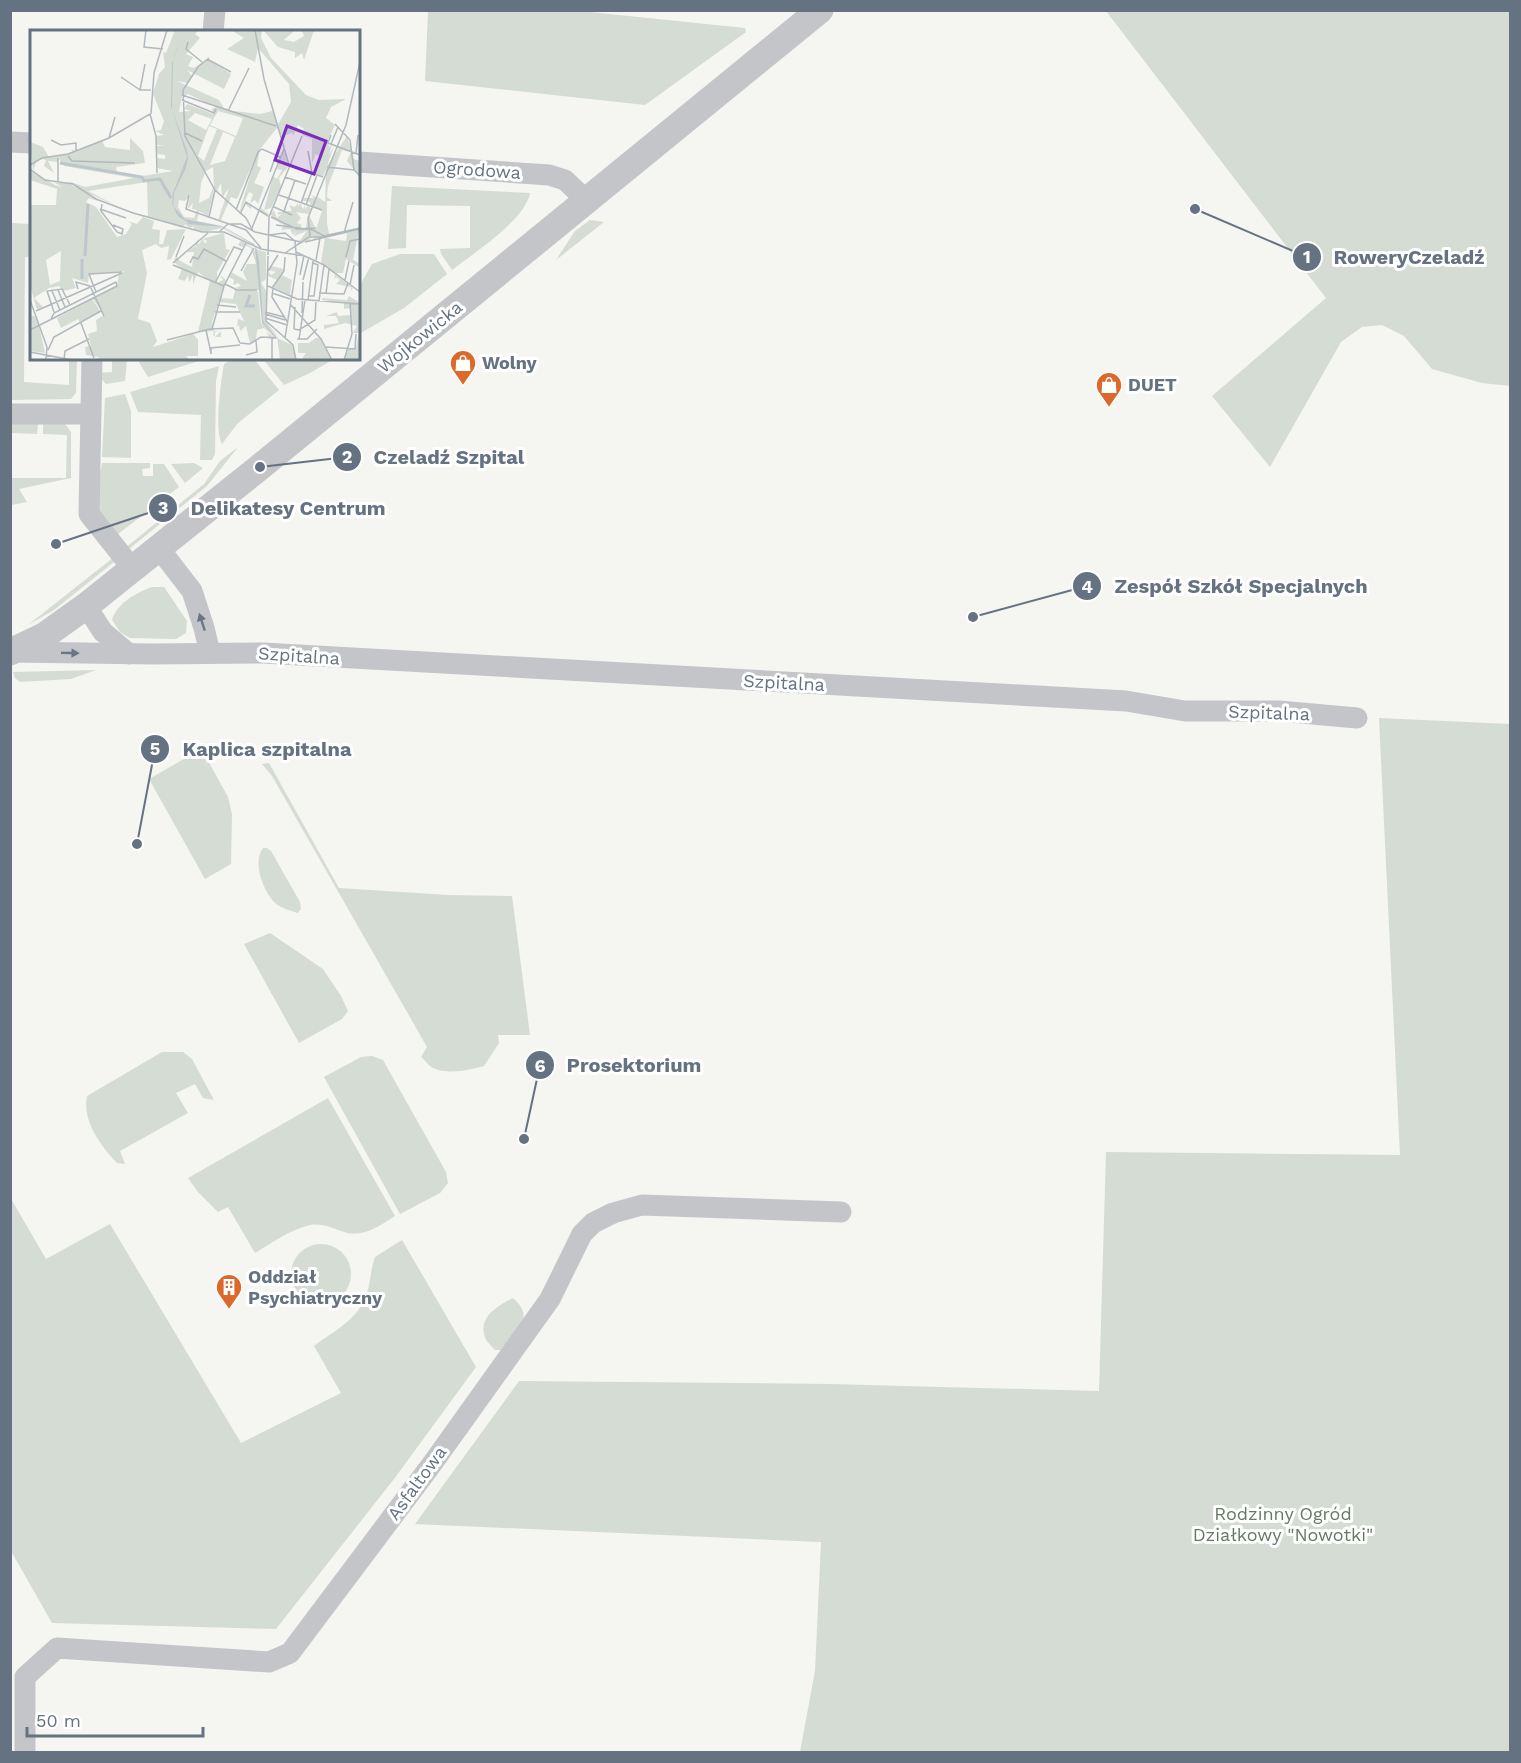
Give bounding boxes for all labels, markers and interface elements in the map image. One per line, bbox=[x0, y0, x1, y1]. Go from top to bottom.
inset map bbox=[30, 30, 360, 360]
street label: Ogrodowa bbox=[433, 156, 522, 183]
callout: RoweryCzeladź bbox=[1292, 238, 1497, 276]
text: RoweryCzeladź bbox=[1333, 245, 1485, 269]
text: 1 bbox=[1303, 246, 1311, 267]
street label: Wojkowicka bbox=[373, 296, 466, 377]
shop icon: Wolny bbox=[448, 348, 478, 386]
place label: Wolny bbox=[482, 352, 537, 373]
shop icon: DUET bbox=[1094, 370, 1124, 408]
place label: DUET bbox=[1128, 374, 1177, 395]
callout: Czeladź Szpital bbox=[332, 438, 536, 476]
text: Czeladź Szpital bbox=[374, 445, 525, 469]
text: 2 bbox=[342, 446, 352, 467]
callout: Delikatesy Centrum bbox=[148, 489, 398, 527]
text: Delikatesy Centrum bbox=[190, 496, 386, 520]
text: 3 bbox=[158, 497, 168, 518]
callout: Zespół Szkół Specjalnych bbox=[1072, 567, 1379, 605]
text: Zespół Szkół Specjalnych bbox=[1114, 574, 1368, 598]
text: 4 bbox=[1081, 576, 1093, 597]
one-way arrow bbox=[197, 613, 206, 631]
street label: Szpitalna bbox=[258, 642, 341, 669]
one-way arrow bbox=[61, 648, 80, 657]
street label: Szpitalna bbox=[743, 670, 825, 695]
street label: Szpitalna bbox=[1228, 701, 1310, 724]
callout: Kaplica szpitalna bbox=[140, 730, 363, 768]
text: Kaplica szpitalna bbox=[182, 737, 352, 761]
text: 5 bbox=[150, 738, 160, 759]
callout: Prosektorium bbox=[525, 1046, 714, 1084]
text: Prosektorium bbox=[567, 1053, 701, 1077]
text: 6 bbox=[534, 1055, 546, 1076]
place label: Oddział Psychiatryczny bbox=[248, 1266, 383, 1308]
building icon: Oddział Psychiatryczny bbox=[214, 1272, 244, 1310]
street label: Asfaltowa bbox=[383, 1442, 450, 1524]
park label: Rodzinny Ogród Działkowy "Nowotki" bbox=[1193, 1503, 1373, 1545]
scale bar bbox=[27, 1700, 202, 1738]
text: 50 m bbox=[36, 1710, 81, 1731]

